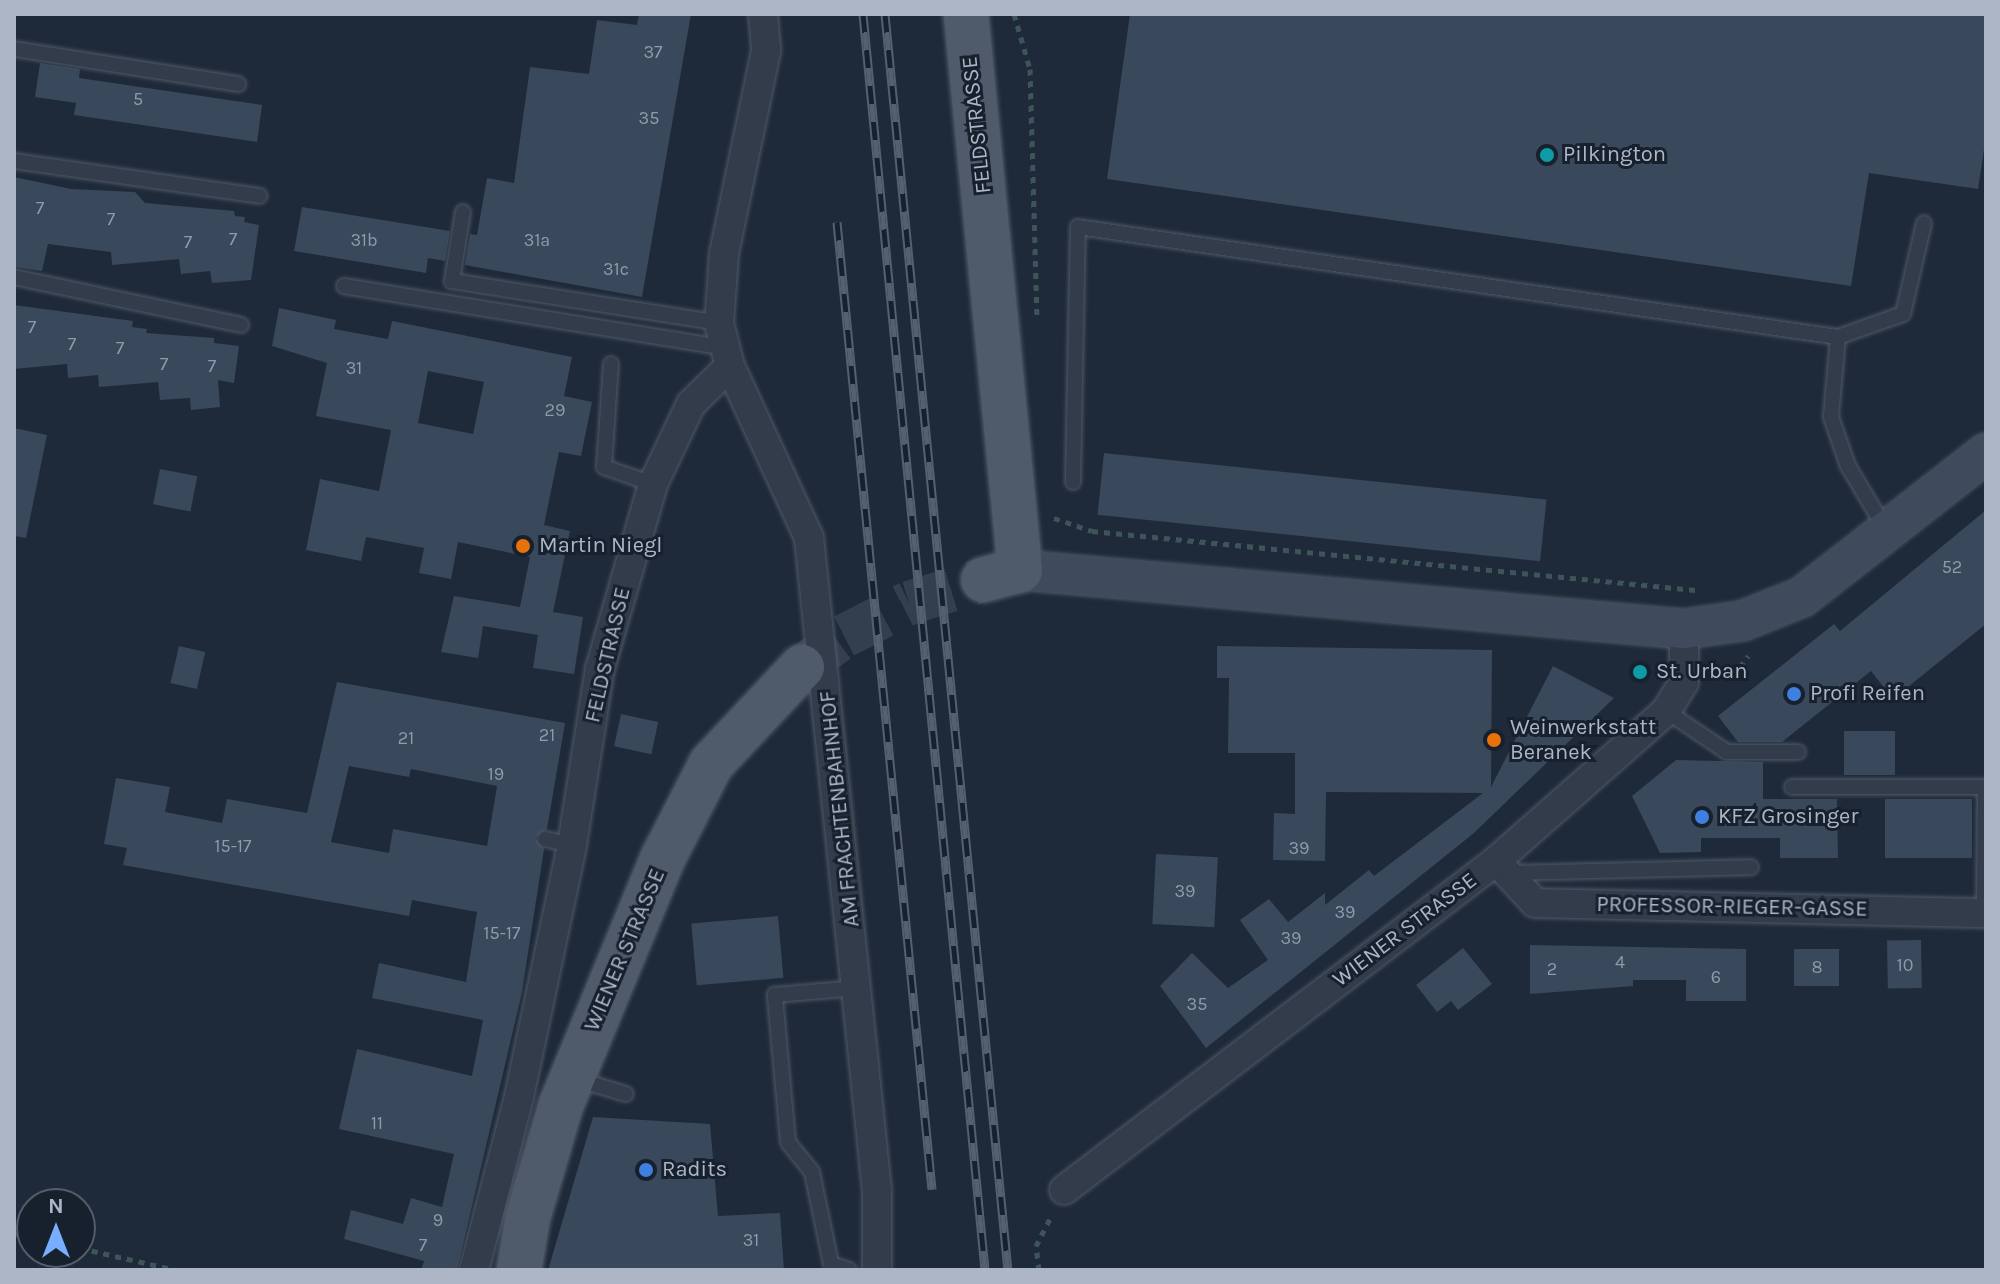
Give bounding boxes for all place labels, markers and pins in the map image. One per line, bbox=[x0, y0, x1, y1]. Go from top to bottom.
place label: Pilkington bbox=[1563, 142, 1666, 168]
marker: Pilkington bbox=[1538, 146, 1556, 164]
place label: Martin Niegl bbox=[539, 533, 663, 559]
marker: Martin Niegl bbox=[514, 537, 532, 555]
place label: St. Urban bbox=[1656, 659, 1747, 685]
marker: St. Urban bbox=[1631, 663, 1649, 681]
place label: Profi Reifen bbox=[1810, 681, 1925, 707]
marker: Profi Reifen bbox=[1785, 685, 1803, 703]
place label: Weinwerkstatt Beranek bbox=[1510, 714, 1656, 766]
marker: Weinwerkstatt Beranek bbox=[1485, 731, 1503, 749]
place label: KFZ Grosinger bbox=[1718, 804, 1858, 830]
marker: KFZ Grosinger bbox=[1693, 808, 1711, 826]
place label: Radits bbox=[662, 1157, 727, 1183]
marker: Radits bbox=[637, 1161, 655, 1179]

